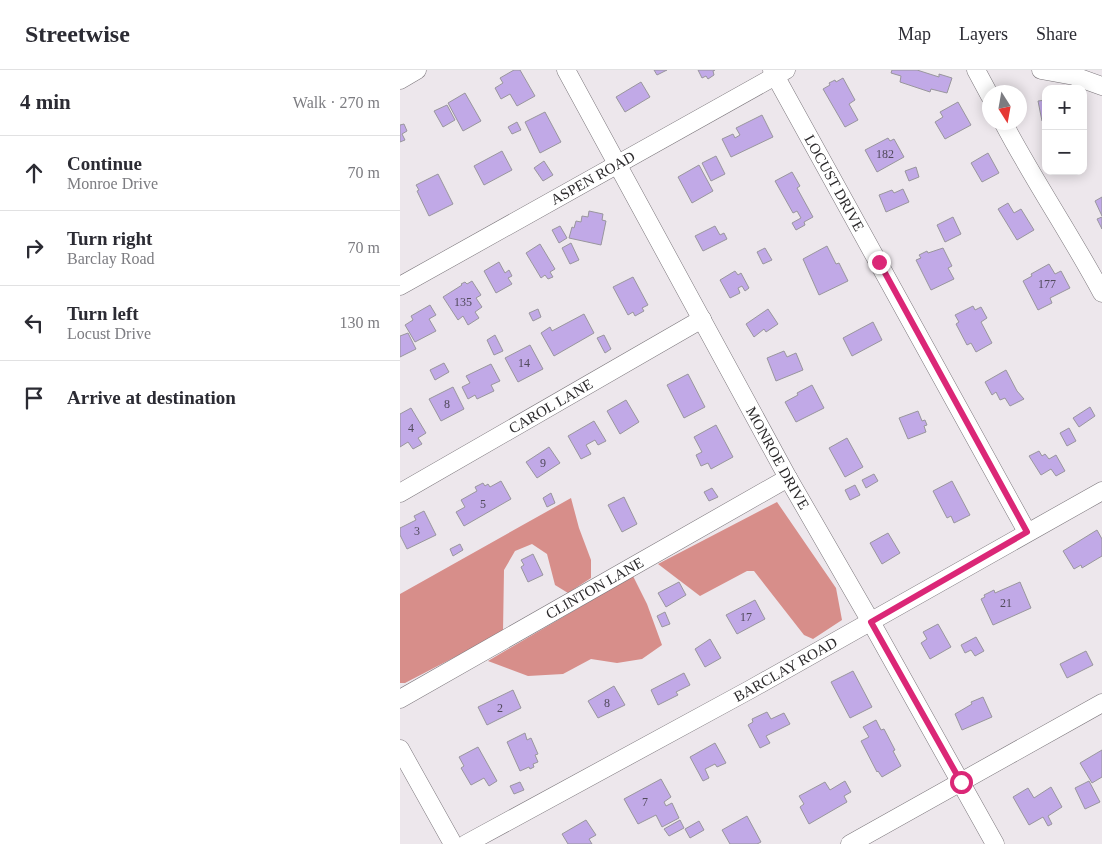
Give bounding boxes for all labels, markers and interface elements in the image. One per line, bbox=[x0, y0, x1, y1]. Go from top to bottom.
text: Streetwise bbox=[25, 21, 130, 47]
text: Map bbox=[898, 24, 931, 44]
text: Layers bbox=[959, 24, 1008, 44]
text: Share bbox=[1036, 24, 1077, 44]
north arrow bbox=[982, 85, 1027, 130]
map controls bbox=[1042, 85, 1087, 175]
button: + bbox=[1042, 85, 1087, 130]
text: 4 min bbox=[20, 90, 71, 114]
text: Walk · 270 m bbox=[293, 94, 380, 111]
button: − bbox=[1042, 130, 1087, 175]
street label: LOCUST DRIVE bbox=[801, 132, 867, 234]
house number: 182 bbox=[876, 147, 894, 161]
street label: ASPEN ROAD bbox=[548, 148, 638, 208]
text: Continue bbox=[67, 153, 142, 174]
icon: ahead bbox=[20, 159, 48, 187]
text: 70 m bbox=[348, 164, 380, 181]
text: Monroe Drive bbox=[67, 175, 158, 192]
text: Turn right bbox=[67, 228, 152, 249]
icon: right bbox=[20, 234, 48, 262]
text: 70 m bbox=[348, 239, 380, 256]
text: Barclay Road bbox=[67, 250, 155, 267]
route end bbox=[868, 251, 891, 274]
house number: 177 bbox=[1038, 277, 1056, 291]
house number: 135 bbox=[454, 295, 472, 309]
text: Turn left bbox=[67, 303, 139, 324]
icon: left bbox=[20, 309, 48, 337]
text: 130 m bbox=[340, 314, 380, 331]
text: Locust Drive bbox=[67, 325, 151, 342]
house number: 14 bbox=[518, 356, 530, 370]
street label: CAROL LANE bbox=[506, 376, 596, 437]
icon: arrive bbox=[20, 384, 48, 412]
text: Arrive at destination bbox=[67, 387, 236, 408]
house number: 8 bbox=[444, 397, 450, 411]
street label: MONROE DRIVE bbox=[743, 404, 812, 512]
house number: 4 bbox=[408, 421, 414, 435]
house number: 9 bbox=[540, 456, 546, 470]
house number: 5 bbox=[480, 497, 486, 511]
house number: 3 bbox=[414, 524, 420, 538]
street label: CLINTON LANE bbox=[543, 554, 646, 622]
house number: 21 bbox=[1000, 596, 1012, 610]
house number: 17 bbox=[740, 610, 752, 624]
street label: BARCLAY ROAD bbox=[731, 634, 840, 705]
house number: 8 bbox=[604, 696, 610, 710]
house number: 2 bbox=[497, 701, 503, 715]
route start bbox=[950, 771, 973, 794]
house number: 7 bbox=[642, 795, 648, 809]

